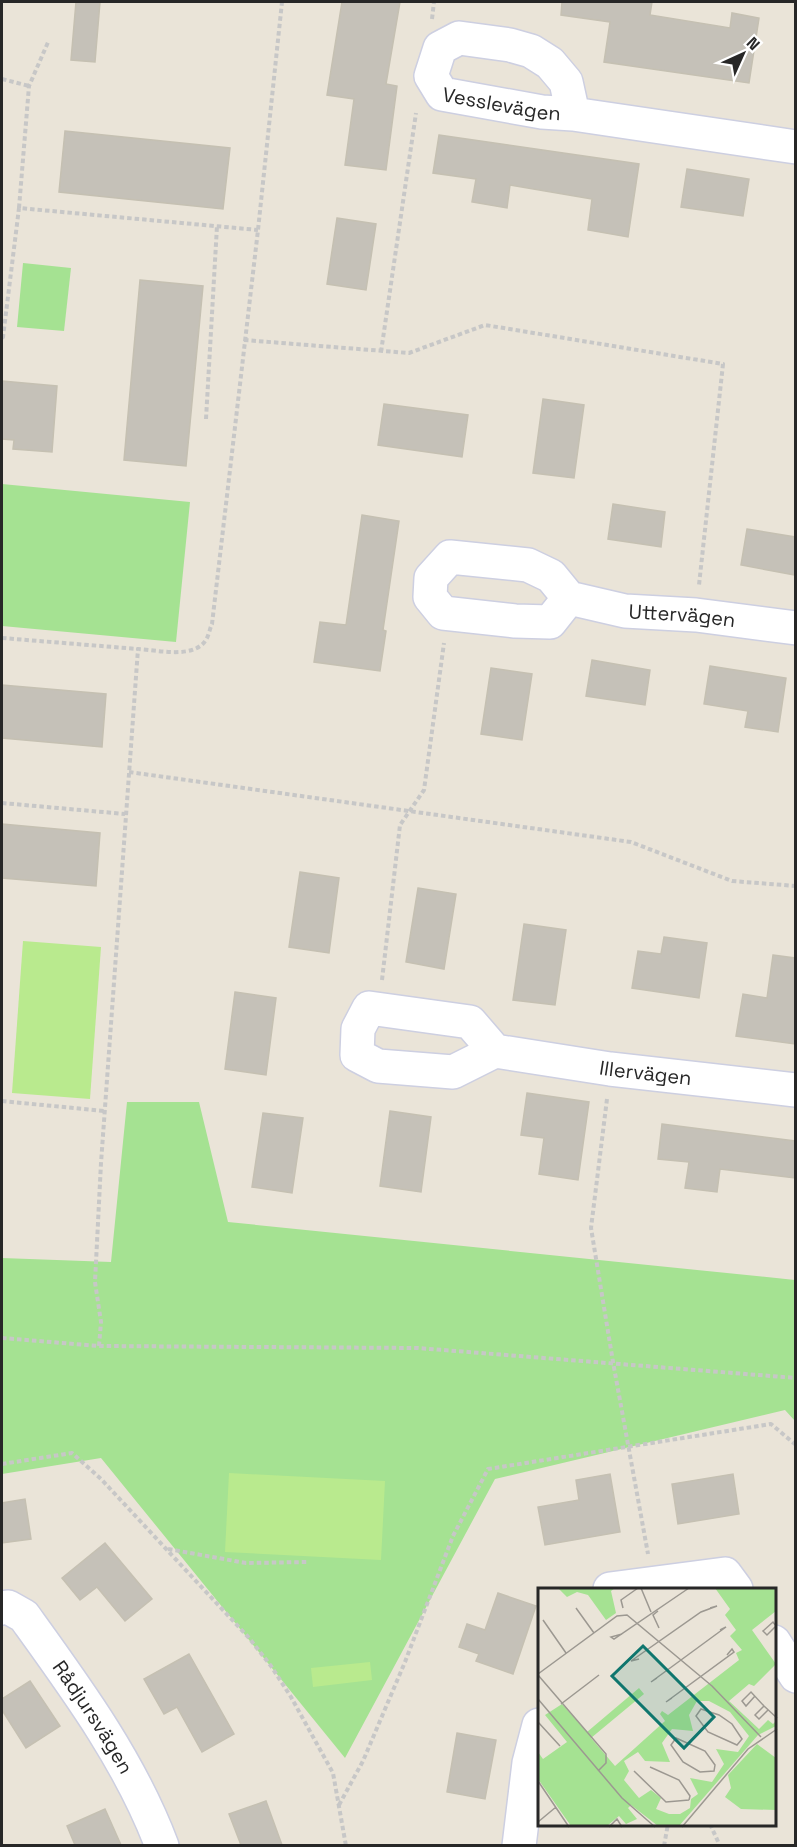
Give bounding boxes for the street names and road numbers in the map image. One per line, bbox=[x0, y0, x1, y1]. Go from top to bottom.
street label: Vesslevägen bbox=[441, 81, 562, 126]
street label: Uttervägen bbox=[628, 598, 737, 633]
street label: Illervägen bbox=[597, 1055, 693, 1091]
street label: Rådjursvägen bbox=[47, 1655, 139, 1778]

